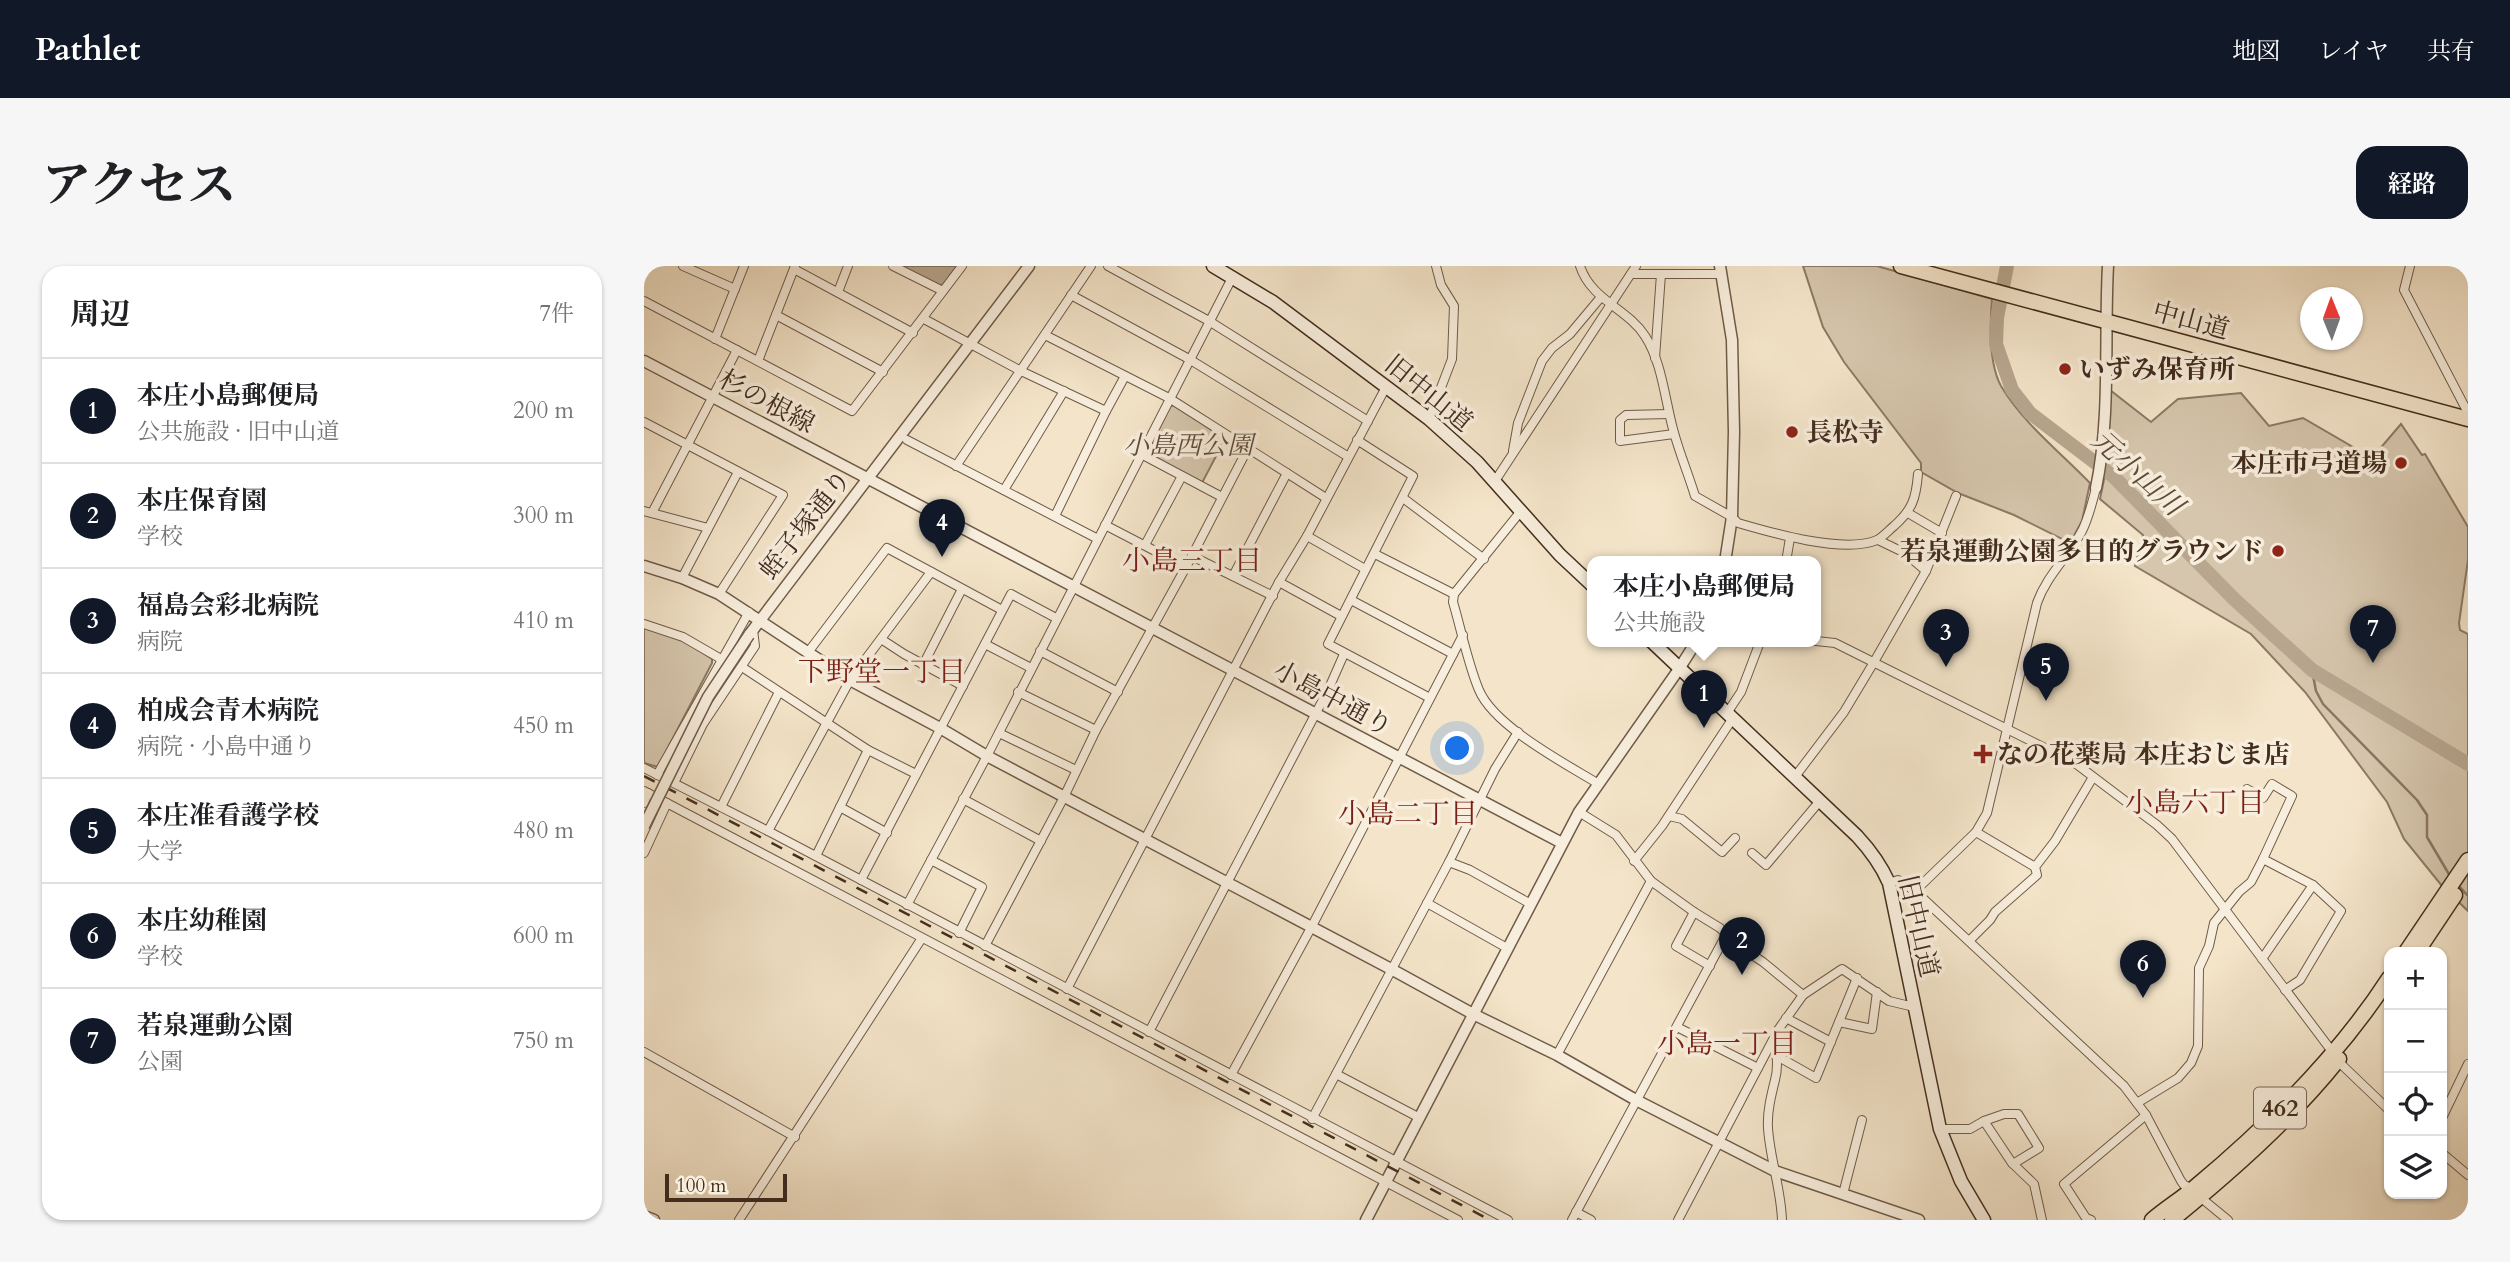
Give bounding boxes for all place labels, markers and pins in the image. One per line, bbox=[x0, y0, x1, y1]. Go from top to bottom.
place label: いずみ保育所 bbox=[2079, 352, 2235, 387]
marker: いずみ保育所 bbox=[2057, 361, 2073, 377]
place label: 長松寺 bbox=[1806, 415, 1884, 450]
marker: 長松寺 bbox=[1784, 424, 1800, 440]
place label: 本庄市弓道場 bbox=[2231, 446, 2387, 481]
marker: 本庄市弓道場 bbox=[2393, 455, 2409, 471]
pin: 4 bbox=[919, 499, 965, 557]
place label: 若泉運動公園多目的グラウンド bbox=[1900, 534, 2264, 569]
marker: 若泉運動公園多目的グラウンド bbox=[2270, 543, 2286, 559]
pin: 7 bbox=[2350, 605, 2396, 663]
pin: 3 bbox=[1923, 609, 1969, 667]
pin: 5 bbox=[2023, 643, 2069, 701]
pin: 1 bbox=[1681, 670, 1727, 728]
place label: なの花薬局 本庄おじま店 bbox=[1997, 737, 2290, 772]
marker: なの花薬局 本庄おじま店 bbox=[1975, 746, 1991, 762]
pin: 2 bbox=[1719, 917, 1765, 975]
pin: 6 bbox=[2120, 940, 2166, 998]

